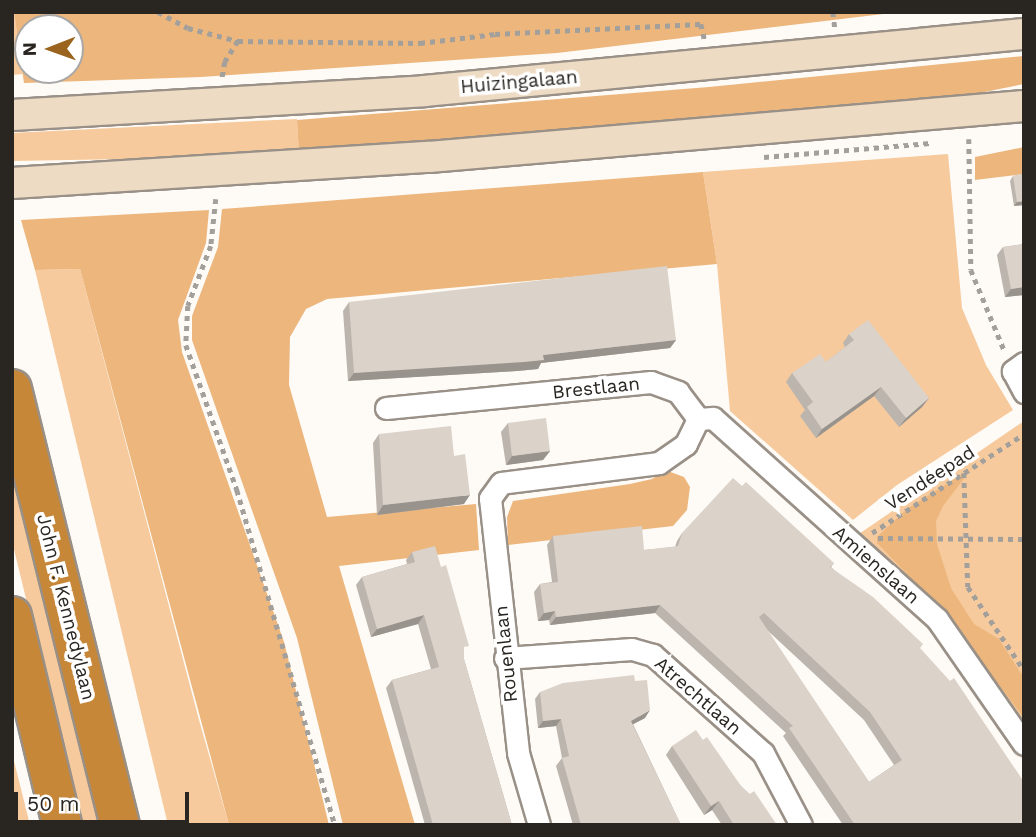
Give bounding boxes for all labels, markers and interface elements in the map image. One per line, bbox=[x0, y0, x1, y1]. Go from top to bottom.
north arrow bbox=[14, 14, 84, 84]
text: N bbox=[18, 42, 41, 57]
street label: Huizingalaan bbox=[459, 66, 579, 98]
street label: Brestlaan bbox=[551, 372, 641, 404]
street label: Vendéepad bbox=[881, 441, 979, 515]
street label: John F. Kennedylaan bbox=[32, 512, 100, 702]
street label: Amienslaan bbox=[828, 521, 924, 609]
street label: Rouenlaan bbox=[490, 604, 522, 704]
street label: Atrechtlaan bbox=[650, 652, 746, 740]
scale bar bbox=[18, 778, 192, 822]
text: 50 m bbox=[27, 791, 79, 816]

